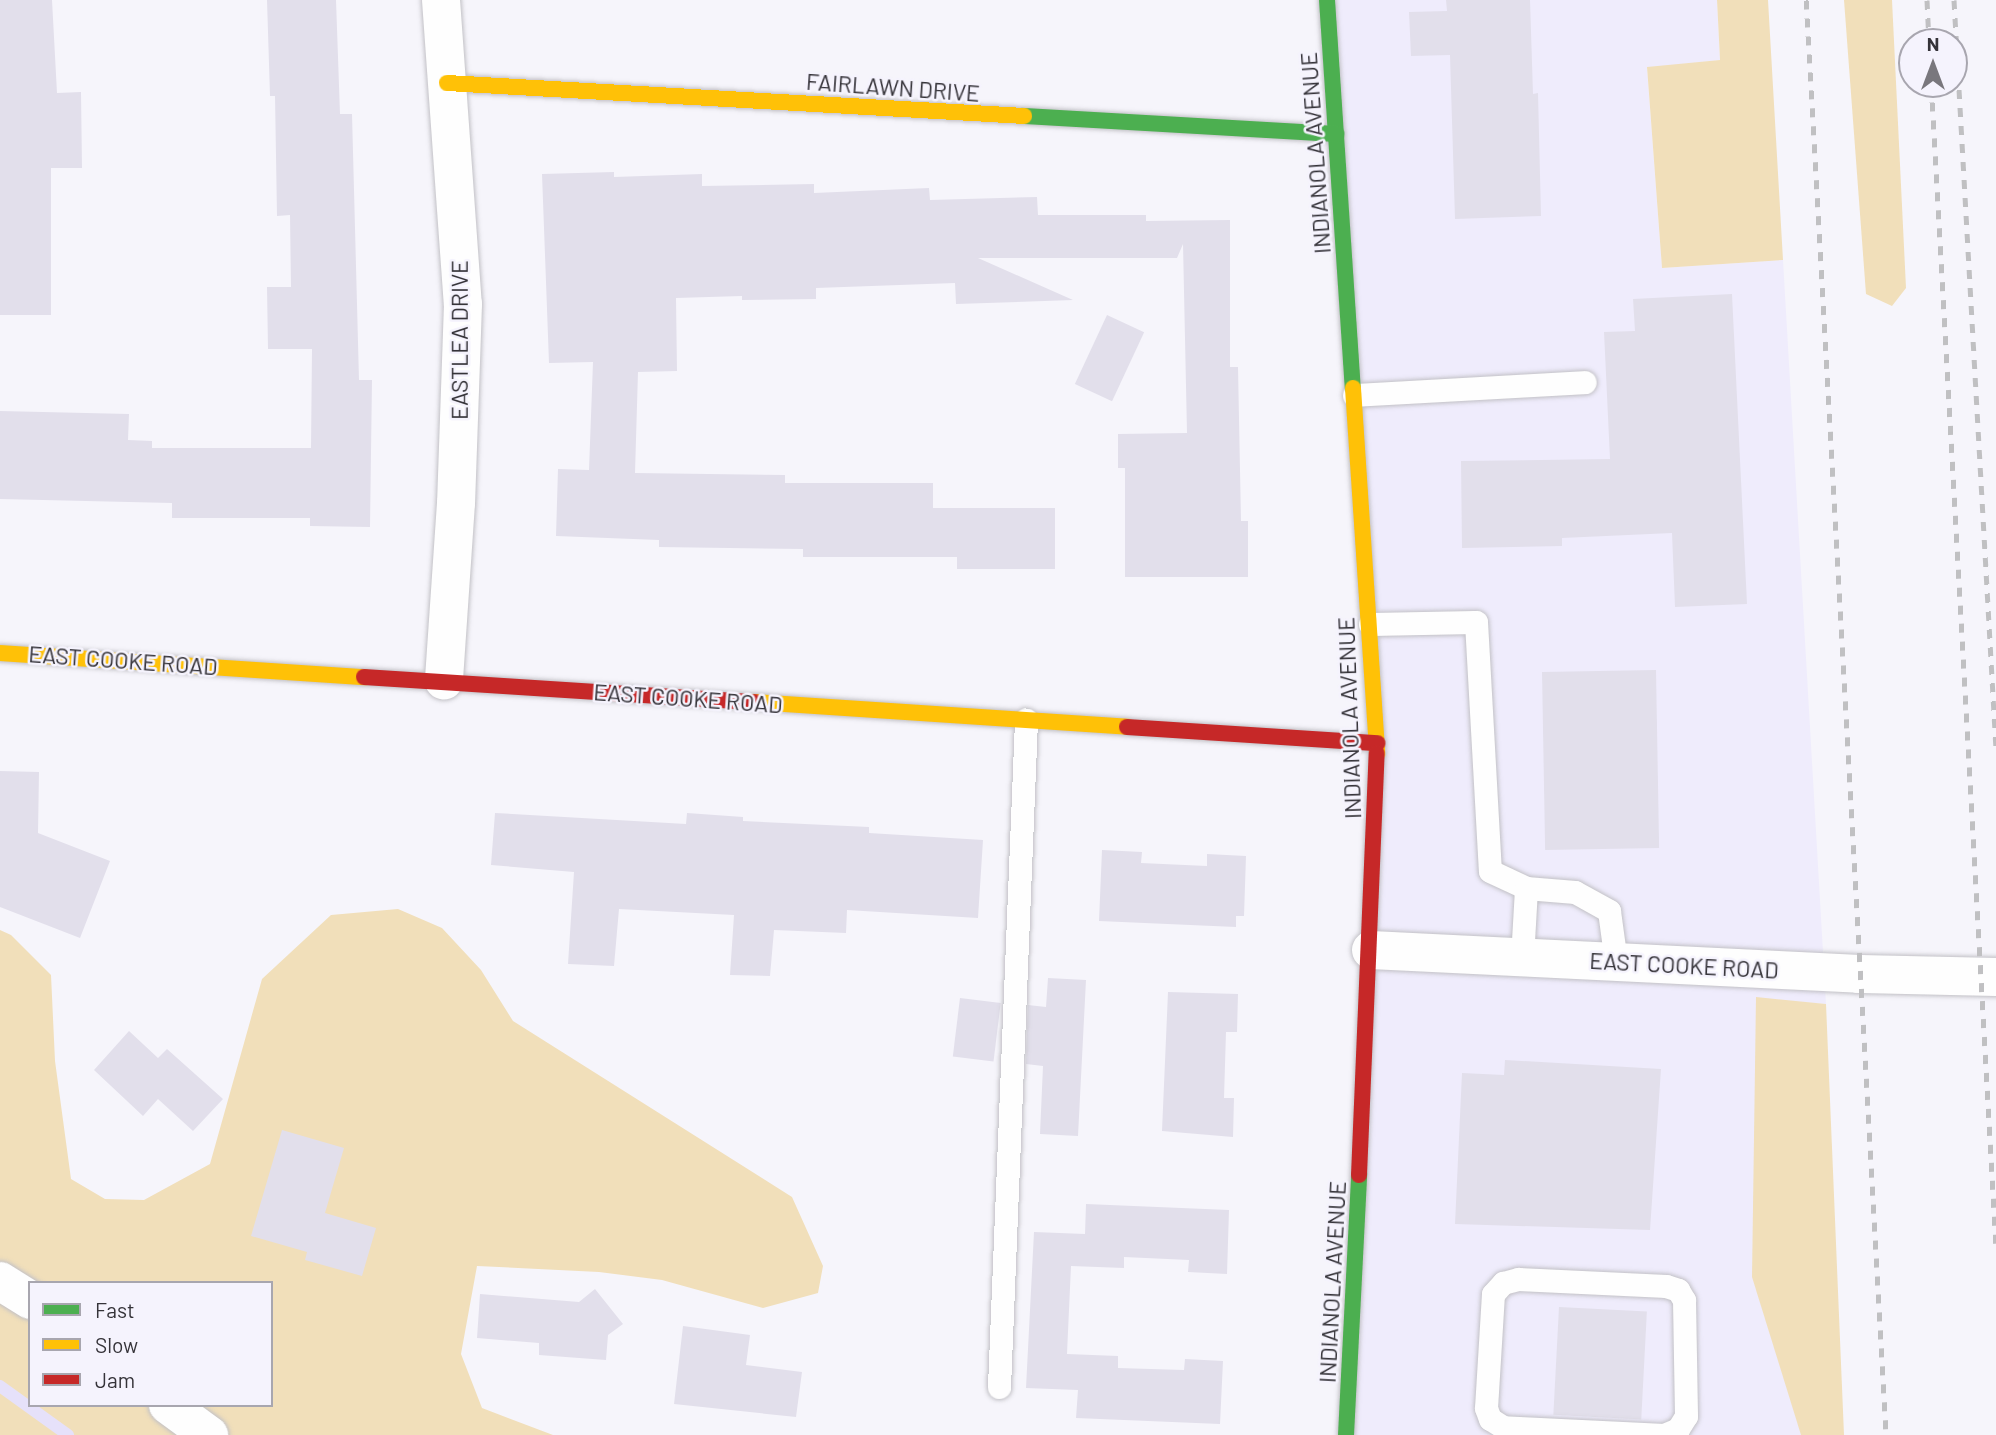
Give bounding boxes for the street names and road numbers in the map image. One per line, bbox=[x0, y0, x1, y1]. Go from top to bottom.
street label: INDIANOLA AVENUE bbox=[1294, 51, 1336, 255]
street label: FAIRLAWN DRIVE bbox=[805, 67, 981, 107]
street label: EASTLEA DRIVE bbox=[445, 260, 473, 420]
street label: INDIANOLA AVENUE bbox=[1332, 617, 1366, 819]
street label: EAST COOKE ROAD bbox=[28, 640, 218, 680]
street label: EAST COOKE ROAD bbox=[593, 678, 783, 718]
street label: EAST COOKE ROAD bbox=[1589, 946, 1779, 984]
street label: INDIANOLA AVENUE bbox=[1313, 1180, 1351, 1384]

